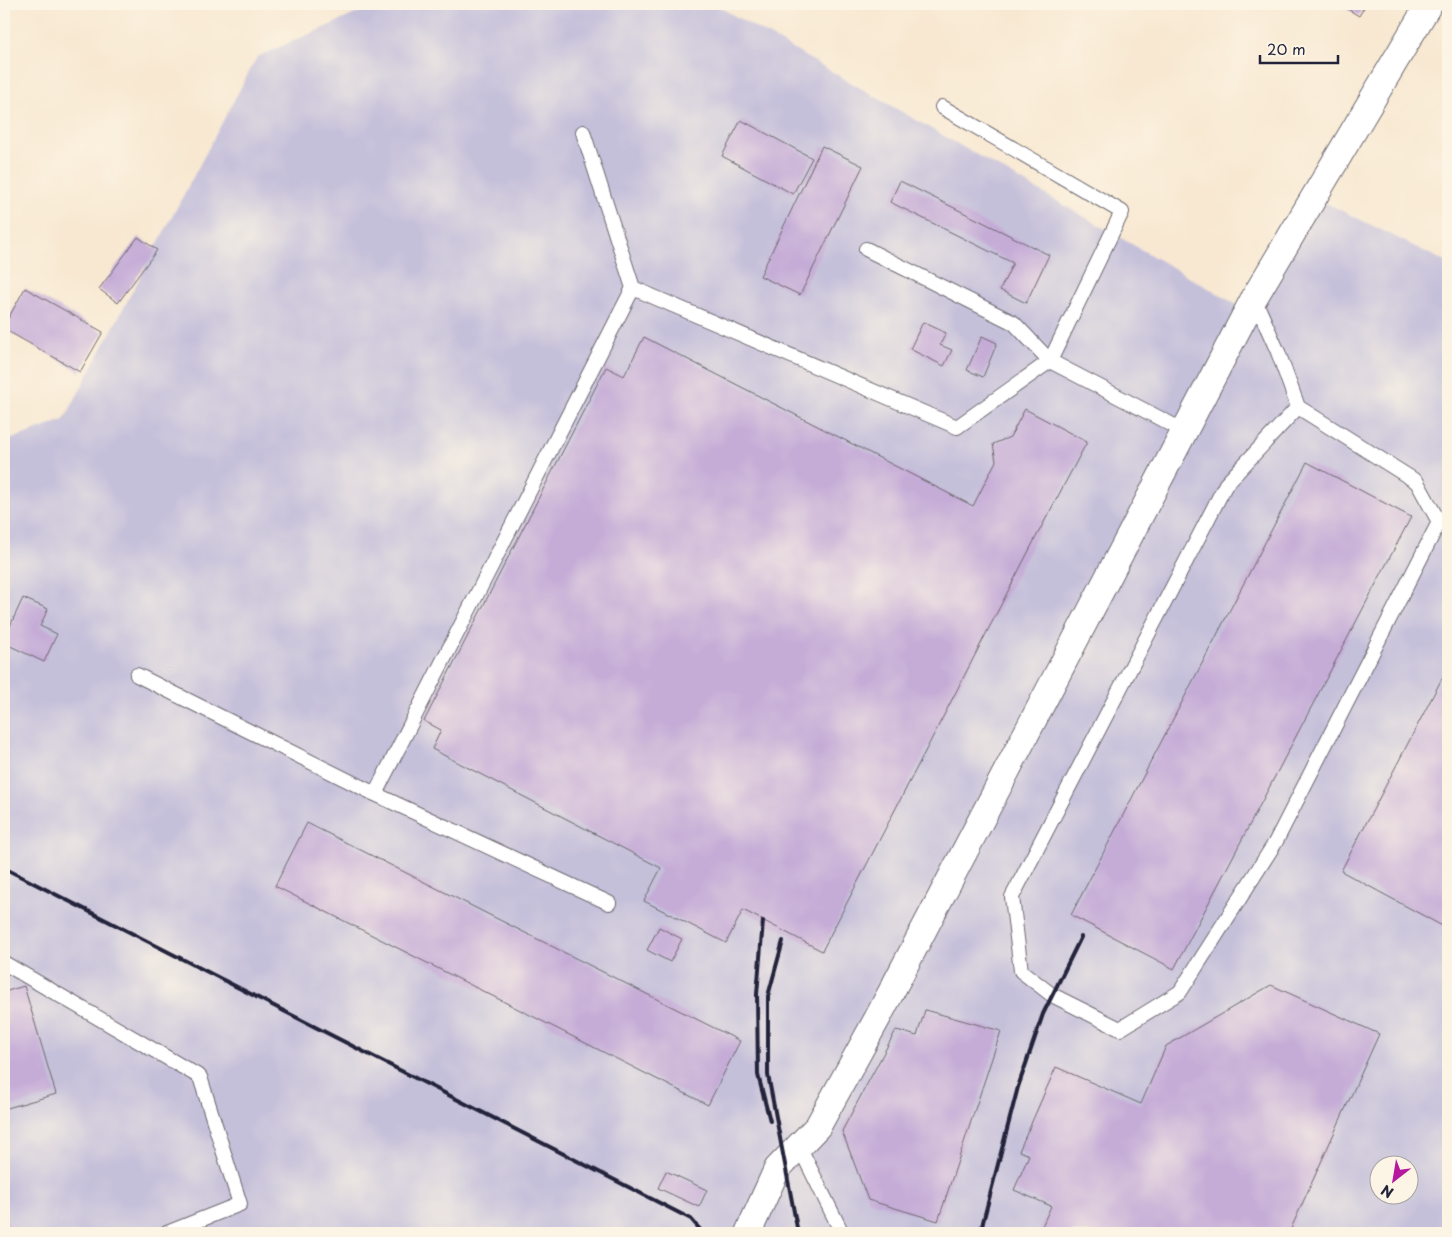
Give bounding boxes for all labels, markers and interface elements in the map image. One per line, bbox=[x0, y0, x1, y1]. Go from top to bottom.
scale bar bbox=[1260, 32, 1337, 64]
text: 20 m bbox=[1267, 37, 1306, 60]
north arrow bbox=[1370, 1154, 1420, 1204]
text: N bbox=[1377, 1180, 1397, 1203]

